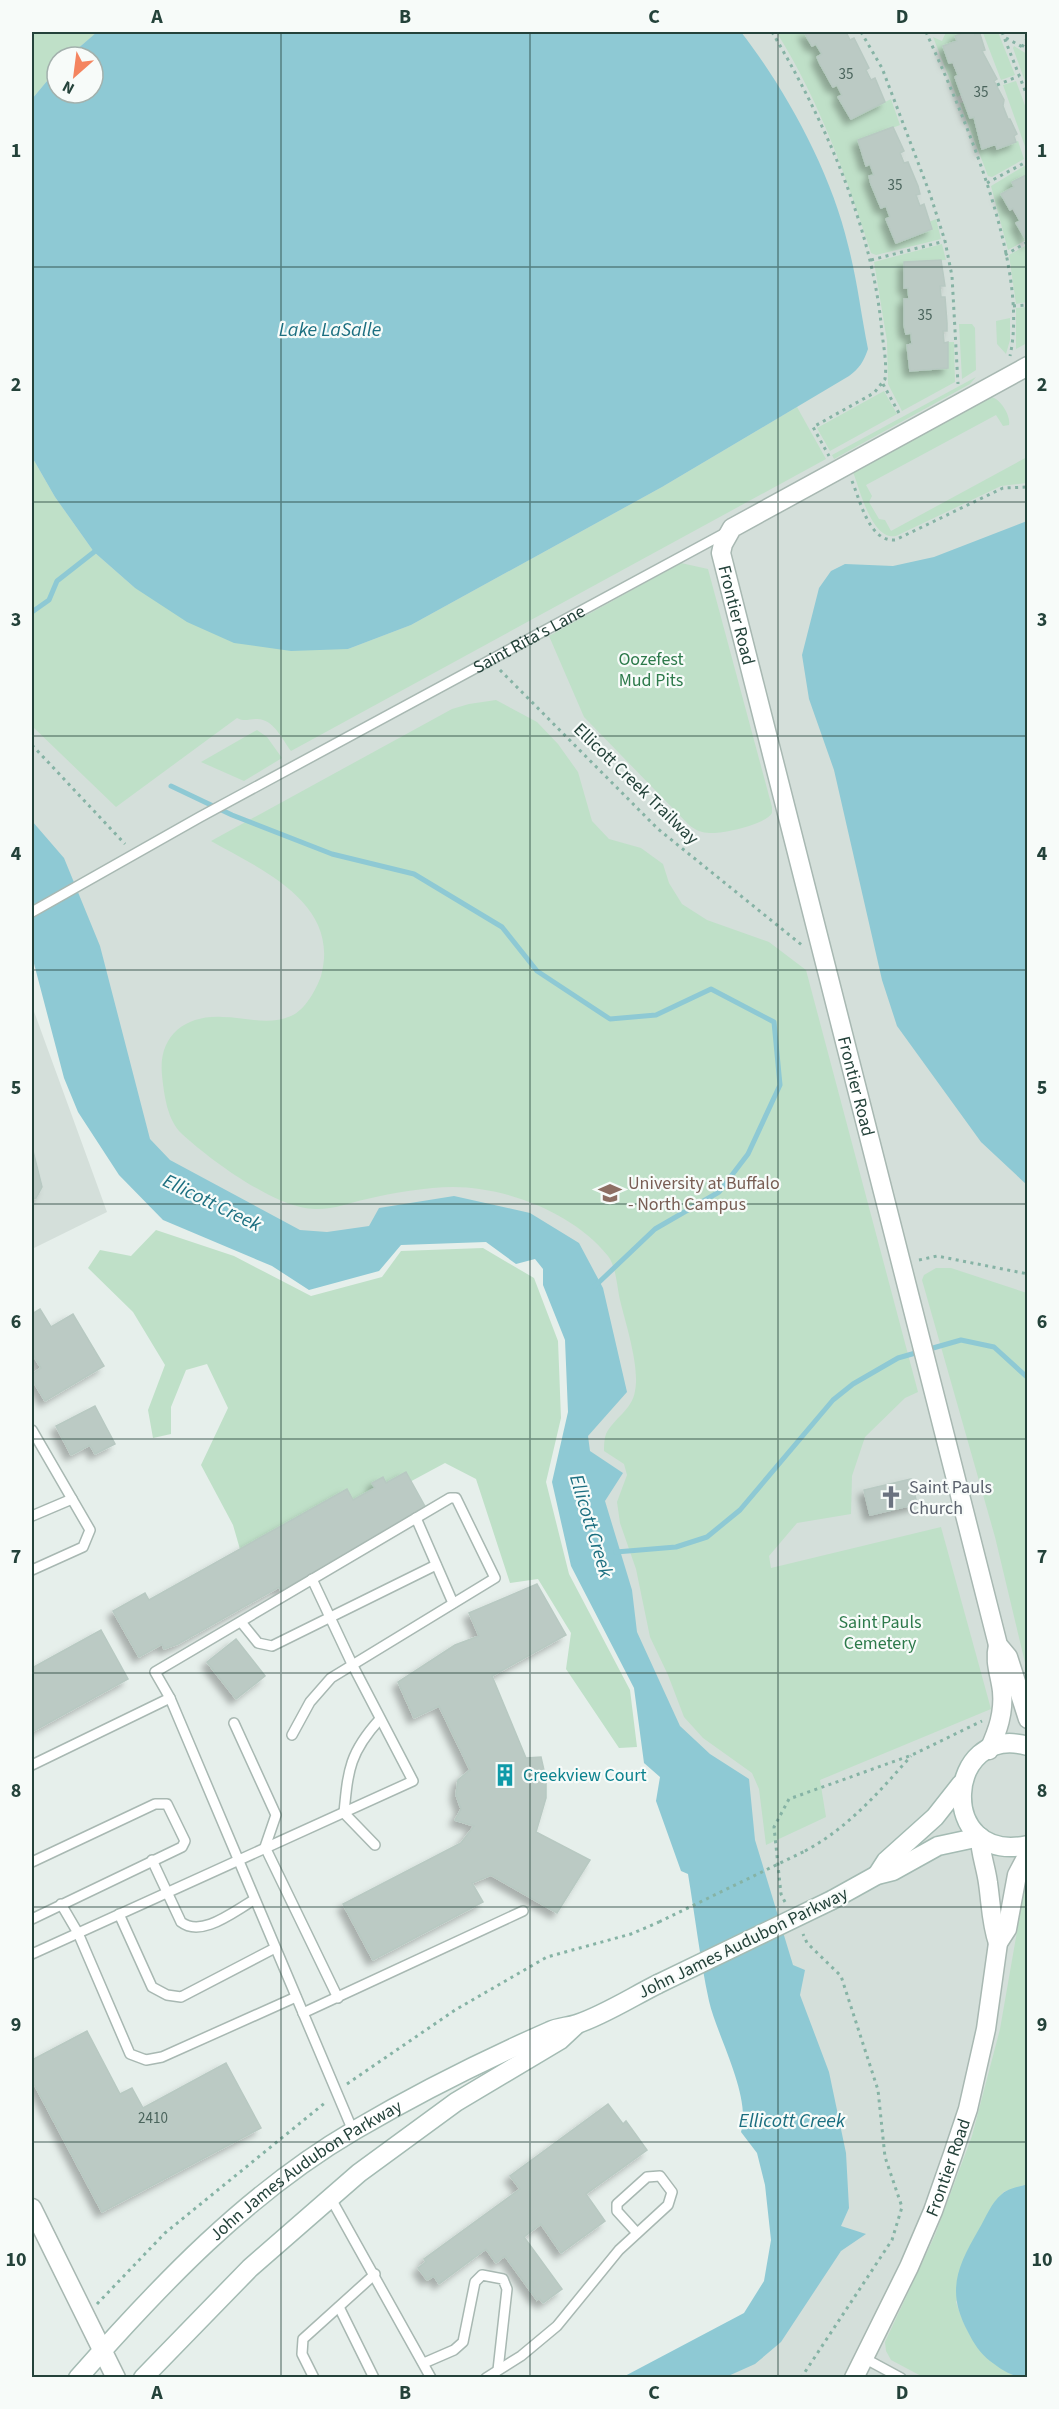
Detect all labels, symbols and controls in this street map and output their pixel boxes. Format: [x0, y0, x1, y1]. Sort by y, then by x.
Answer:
text: A [150, 3, 163, 31]
text: B [399, 3, 411, 31]
text: C [648, 3, 660, 31]
text: D [896, 3, 908, 31]
north arrow [45, 45, 105, 105]
house number: 35 [839, 64, 853, 85]
text: N [59, 75, 78, 100]
house number: 35 [974, 82, 988, 103]
text: 1 [11, 137, 21, 165]
text: 1 [1037, 137, 1047, 165]
house number: 35 [888, 175, 902, 196]
house number: 35 [918, 305, 932, 326]
water label: Lake LaSalle [279, 316, 381, 344]
text: 2 [11, 371, 21, 399]
text: 2 [1037, 371, 1047, 399]
street label: Frontier Road [712, 562, 761, 668]
street label: Saint Rita's Lane [468, 599, 590, 680]
text: 3 [11, 606, 21, 634]
text: 3 [1037, 606, 1047, 634]
park label: Oozefest Mud Pits [618, 647, 684, 693]
street label: Ellicott Creek Trailway [568, 718, 705, 851]
text: 4 [11, 840, 22, 868]
text: 4 [1037, 840, 1048, 868]
street label: Frontier Road [832, 1033, 881, 1139]
text: 5 [11, 1074, 21, 1102]
text: 5 [1037, 1074, 1047, 1102]
water label: Ellicott Creek [158, 1167, 267, 1239]
place label: University at Buffalo - North Campus [628, 1171, 780, 1217]
school or university icon: University at Buffalo - North Campus [597, 1180, 623, 1206]
text: 6 [11, 1308, 21, 1336]
text: 6 [1037, 1308, 1047, 1336]
water label: Ellicott Creek [562, 1471, 620, 1582]
place label: Saint Pauls Church [909, 1475, 992, 1521]
church icon: Saint Pauls Church [878, 1484, 904, 1510]
text: 7 [11, 1543, 21, 1571]
text: 7 [1037, 1543, 1047, 1571]
park label: Saint Pauls Cemetery [838, 1610, 922, 1656]
building icon: Creekview Court [492, 1762, 518, 1788]
place label: Creekview Court [523, 1763, 647, 1788]
text: 8 [11, 1777, 21, 1805]
text: 8 [1037, 1777, 1047, 1805]
street label: John James Audubon Parkway [634, 1881, 853, 2005]
text: 9 [11, 2011, 21, 2039]
text: 9 [1037, 2011, 1047, 2039]
street label: John James Audubon Parkway [204, 2093, 407, 2247]
water label: Ellicott Creek [739, 2107, 846, 2135]
house number: 2410 [138, 2108, 168, 2129]
street label: Frontier Road [920, 2115, 977, 2220]
text: 10 [5, 2246, 27, 2274]
text: 10 [1031, 2246, 1053, 2274]
text: A [150, 2379, 163, 2407]
text: B [399, 2379, 411, 2407]
text: C [648, 2379, 660, 2407]
text: D [896, 2379, 908, 2407]

